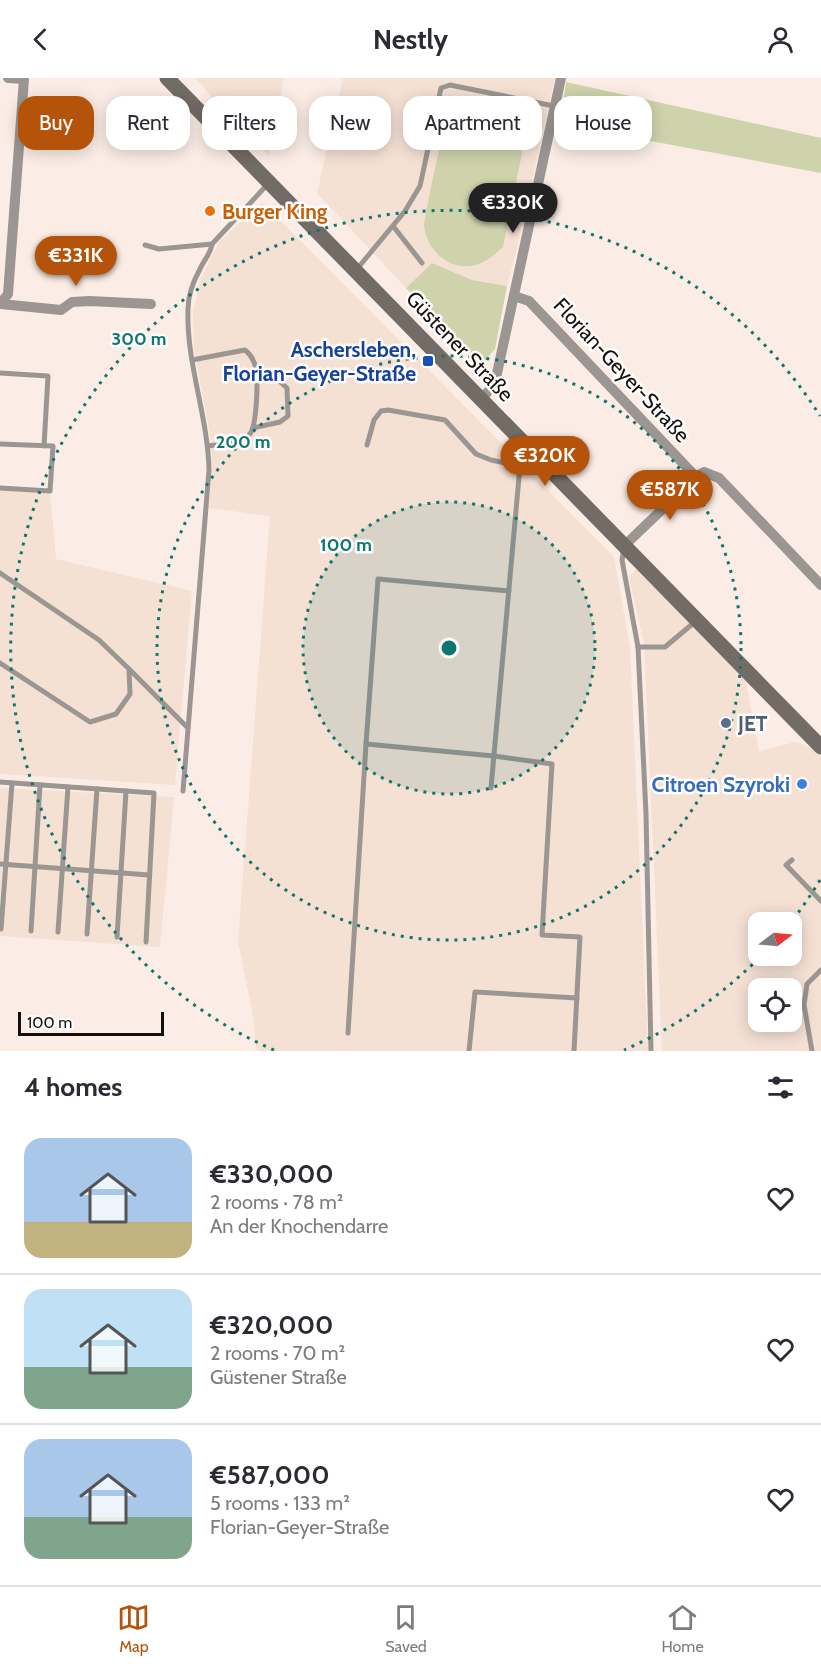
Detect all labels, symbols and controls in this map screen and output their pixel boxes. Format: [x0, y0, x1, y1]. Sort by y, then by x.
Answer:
icon: back [24, 23, 57, 56]
text: Nestly [373, 23, 448, 56]
icon: person [764, 23, 797, 56]
chip: Buy [18, 96, 94, 150]
chip: Rent [106, 96, 190, 150]
chip: Filters [202, 96, 297, 150]
chip: New [309, 96, 391, 150]
chip: Apartment [403, 96, 542, 150]
chip: House [554, 96, 652, 150]
pin: €330K [471, 183, 555, 234]
text: €330K [482, 190, 544, 214]
place label: Burger King [222, 199, 328, 224]
marker: Burger King [203, 204, 217, 218]
pin: €331K [34, 236, 118, 287]
text: €331K [49, 243, 103, 267]
street label: Güstener Straße [401, 286, 519, 407]
street label: Florian-Geyer-Straße [549, 293, 695, 448]
text: 300 m [112, 328, 166, 350]
place label: Aschersleben, Florian-Geyer-Straße [222, 337, 416, 386]
marker: Aschersleben, Florian-Geyer-Straße [421, 354, 435, 368]
text: 200 m [216, 431, 270, 453]
pin: €320K [503, 436, 587, 487]
text: €320K [515, 443, 575, 467]
pin: €587K [628, 470, 712, 521]
text: €587K [641, 477, 699, 501]
text: 100 m [320, 534, 372, 556]
centre of rings [439, 638, 459, 658]
place label: JET [737, 711, 768, 736]
marker: JET [719, 716, 733, 730]
place label: Citroen Szyroki [652, 772, 790, 797]
marker: Citroen Szyroki [795, 777, 809, 791]
north arrow [748, 912, 802, 966]
map controls [748, 912, 802, 1032]
button: locate [748, 978, 802, 1032]
scale bar [18, 1009, 164, 1037]
text: 100 m [27, 1013, 72, 1032]
text: 4 homes [24, 1071, 122, 1103]
icon: filters [764, 1071, 797, 1104]
text: €330,000 [210, 1158, 334, 1190]
icon: home [72, 1162, 144, 1234]
icon: heart [764, 1182, 797, 1215]
text: 2 rooms · 78 m² [210, 1190, 343, 1214]
text: An der Knochendarre [210, 1214, 388, 1238]
text: €320,000 [210, 1309, 333, 1341]
icon: home [72, 1313, 144, 1385]
icon: heart [764, 1333, 797, 1366]
text: 2 rooms · 70 m² [210, 1341, 345, 1365]
text: Güstener Straße [210, 1365, 347, 1389]
text: €587,000 [210, 1459, 330, 1491]
icon: home [72, 1463, 144, 1535]
icon: heart [764, 1483, 797, 1516]
text: 5 rooms · 133 m² [210, 1491, 350, 1515]
text: Florian-Geyer-Straße [210, 1515, 389, 1539]
tab: Map [117, 1601, 150, 1656]
tab: Saved [385, 1601, 427, 1656]
tab: Home [662, 1601, 704, 1656]

